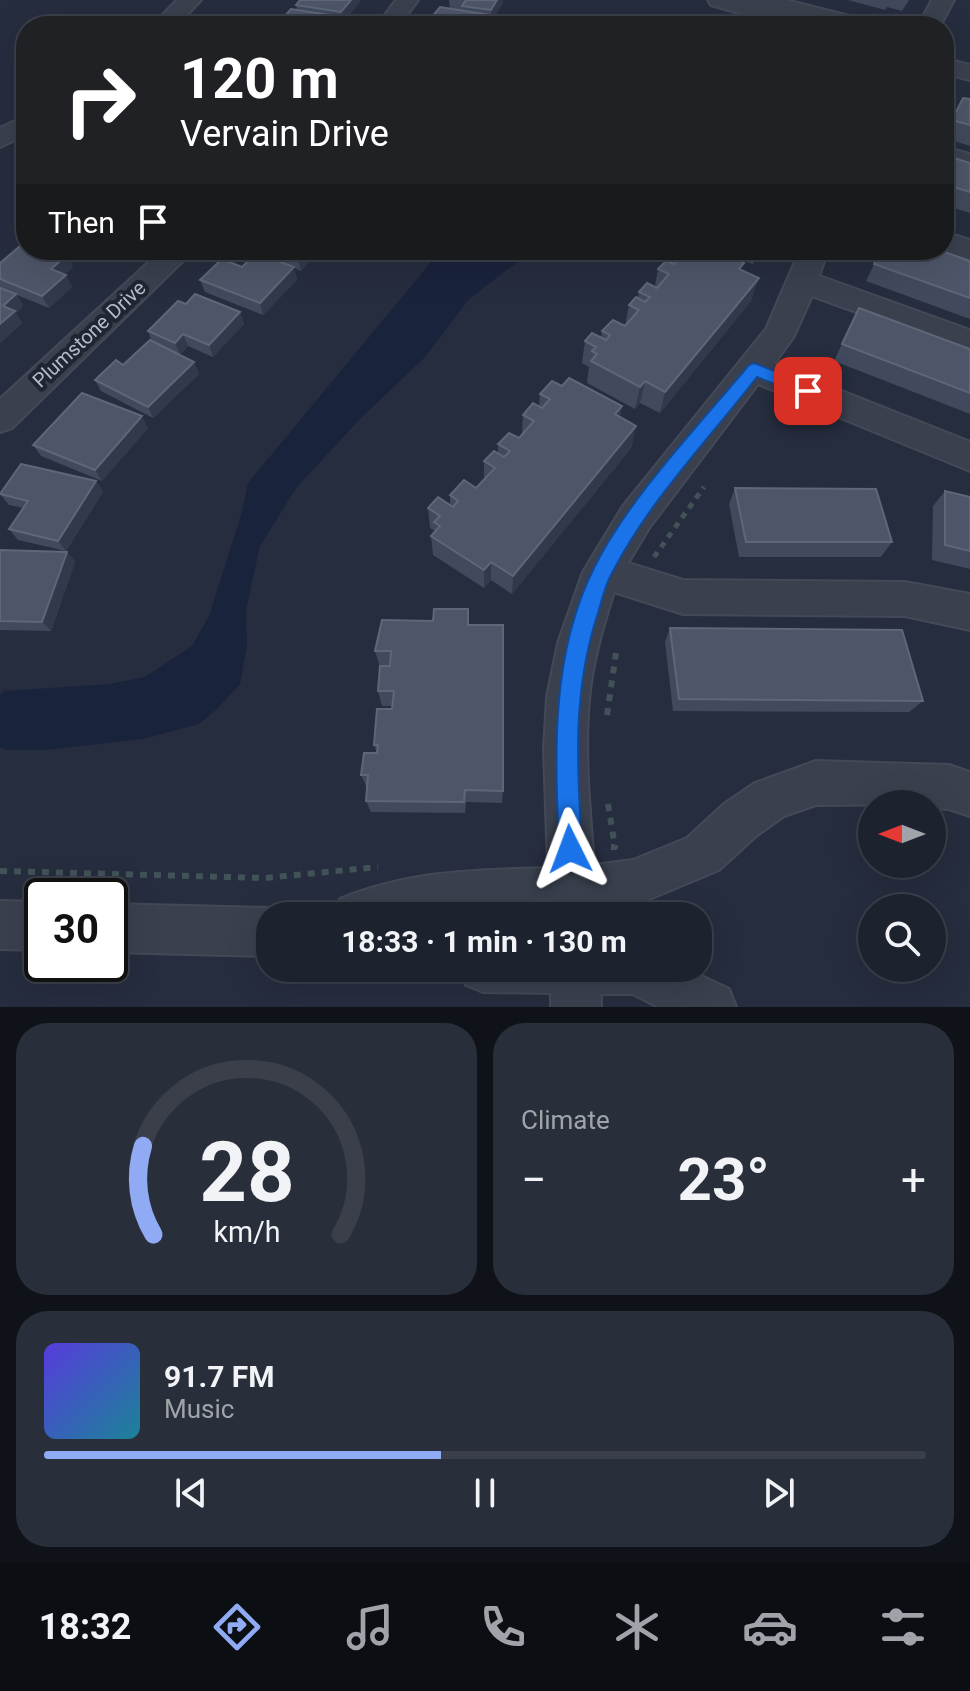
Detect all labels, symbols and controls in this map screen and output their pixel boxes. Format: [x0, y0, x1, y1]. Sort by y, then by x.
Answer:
text: 120 m [180, 46, 339, 112]
icon: right [48, 48, 152, 152]
text: Vervain Drive [180, 113, 389, 155]
icon: arrive [131, 200, 175, 244]
text: Then [48, 205, 115, 240]
street label: Plumstone Drive [28, 276, 150, 392]
pin [774, 357, 842, 425]
icon: arrive [786, 369, 830, 413]
north arrow [858, 790, 946, 878]
map controls [858, 790, 946, 982]
position arrow [528, 807, 612, 891]
speed limit sign: 30 [24, 878, 128, 982]
button: search [858, 894, 946, 982]
text: 18:33 · 1 min · 130 m [341, 924, 627, 959]
text: Climate [521, 1105, 610, 1135]
text: 28 [199, 1124, 294, 1221]
text: 23° [677, 1144, 770, 1215]
text: − [521, 1154, 546, 1206]
text: + [901, 1154, 926, 1206]
text: km/h [213, 1215, 280, 1249]
text: 91.7 FM [164, 1359, 275, 1394]
text: Music [164, 1394, 234, 1424]
icon: previous [169, 1471, 213, 1515]
icon: pause [463, 1471, 507, 1515]
icon: next [757, 1471, 801, 1515]
icon: directions [209, 1599, 265, 1655]
icon: music [342, 1599, 398, 1655]
icon: phone [475, 1599, 531, 1655]
icon: climate [609, 1599, 665, 1655]
icon: car [742, 1599, 798, 1655]
icon: filters [875, 1599, 931, 1655]
text: 18:32 [39, 1606, 131, 1648]

